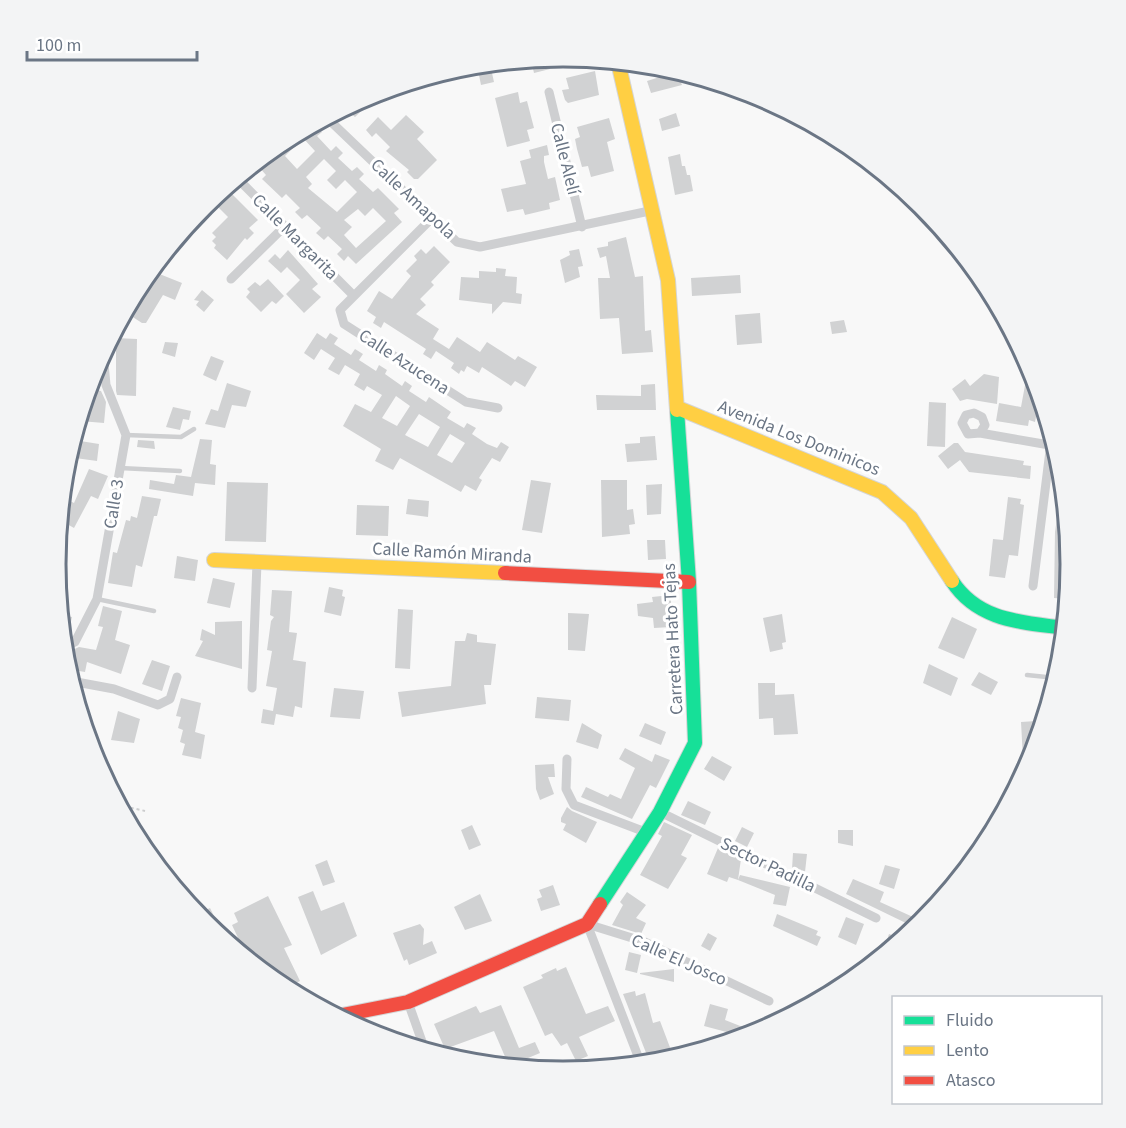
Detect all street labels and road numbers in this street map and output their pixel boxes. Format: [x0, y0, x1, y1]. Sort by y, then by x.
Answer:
street label: Calle Alelí [544, 120, 586, 198]
street label: Calle Amapola [365, 153, 461, 245]
street label: Calle Margarita [246, 188, 344, 286]
street label: Calle Azucena [354, 323, 454, 401]
street label: Avenida Los Dominicos [714, 394, 884, 482]
street label: Calle 3 [98, 477, 130, 531]
street label: Calle Ramón Miranda [372, 536, 532, 570]
street label: Carretera Hato Tejas [657, 563, 689, 715]
street label: Sector Padilla [716, 831, 820, 899]
street label: Calle El Josco [627, 928, 731, 992]

